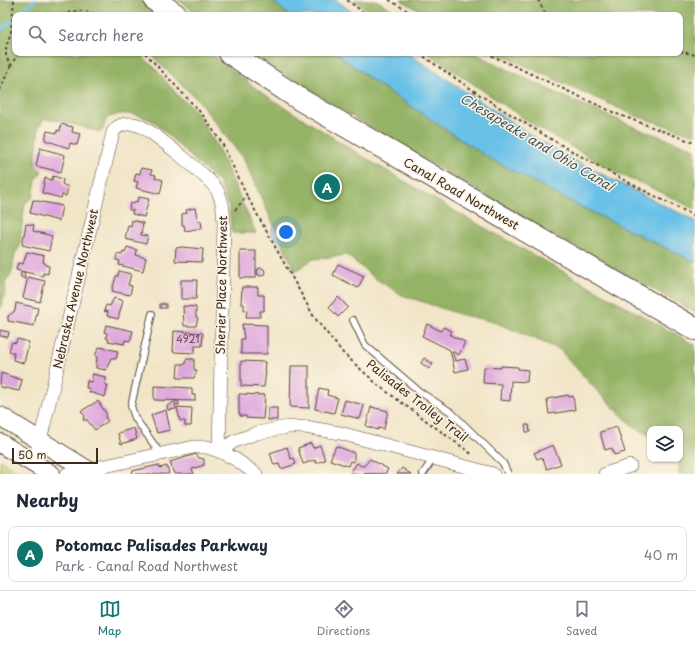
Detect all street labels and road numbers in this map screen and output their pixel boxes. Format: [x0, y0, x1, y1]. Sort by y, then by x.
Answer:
street label: Canal Road Northwest [400, 153, 523, 234]
street label: Nebraska Avenue Northwest [48, 207, 102, 371]
street label: Sherier Place Northwest [211, 215, 231, 354]
street label: Palisades Trolley Trail [363, 355, 472, 446]

